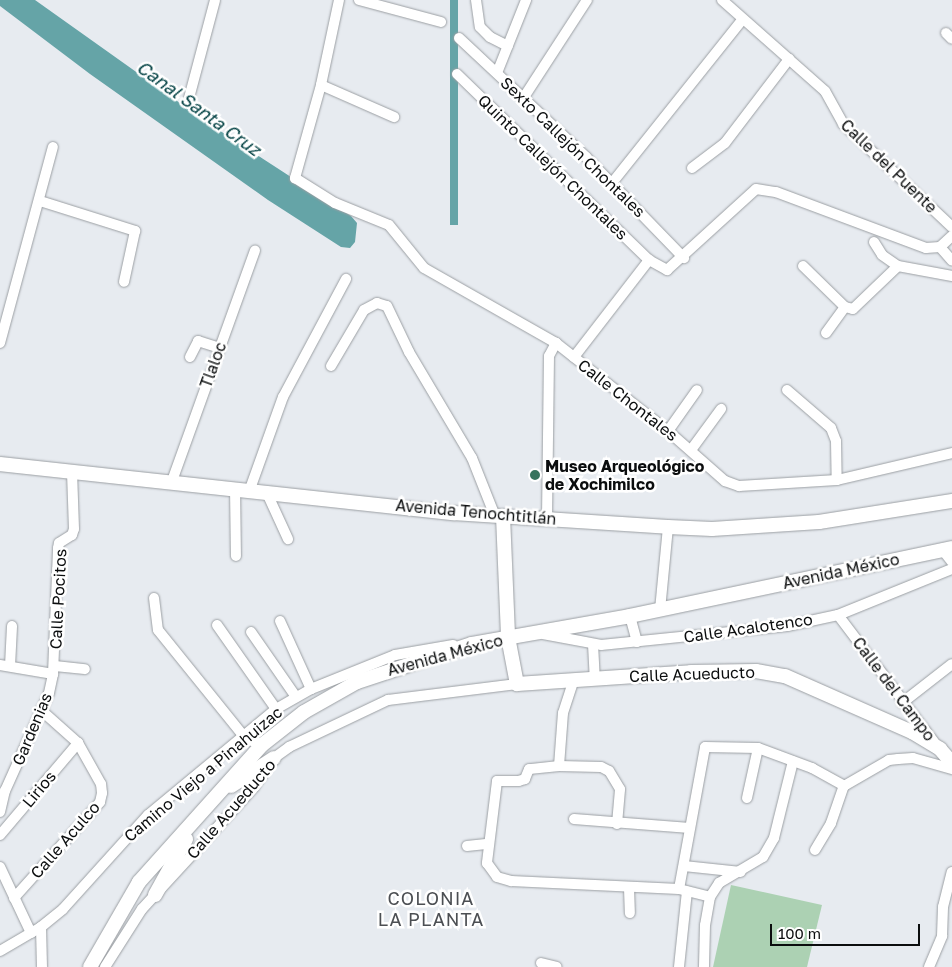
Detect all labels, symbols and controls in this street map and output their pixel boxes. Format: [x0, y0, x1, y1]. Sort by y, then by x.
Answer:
water label: Canal Santa Cruz [133, 56, 265, 160]
street label: Sexto Callejón Chontales [497, 73, 649, 221]
street label: Quinto Callejón Chontales [474, 90, 632, 244]
street label: Calle del Puente [837, 115, 941, 217]
street label: Tlaloc [196, 339, 230, 391]
street label: Calle Chontales [574, 355, 682, 445]
place label: Museo Arqueológico de Xochimilco [545, 456, 704, 494]
marker: Museo Arqueológico de Xochimilco [529, 469, 541, 481]
street label: Avenida Tenochtitlán [395, 495, 557, 529]
street label: Calle Pocitos [46, 548, 70, 650]
street label: Avenida México [781, 549, 901, 593]
street label: Calle Acalotenco [682, 609, 814, 647]
street label: Avenida México [385, 630, 505, 680]
street label: Calle del Campo [849, 633, 939, 745]
street label: Calle Acueducto [629, 662, 755, 686]
street label: Gardenias [8, 690, 56, 768]
street label: Camino Viejo a Pinahuizac [120, 702, 286, 846]
street label: Calle Acueducto [183, 755, 279, 863]
street label: Lirios [18, 767, 60, 811]
street label: Calle Aculco [26, 798, 104, 882]
district label: COLONIA LA PLANTA [377, 888, 485, 931]
scale bar [772, 914, 922, 946]
text: 100 m [778, 924, 821, 942]

